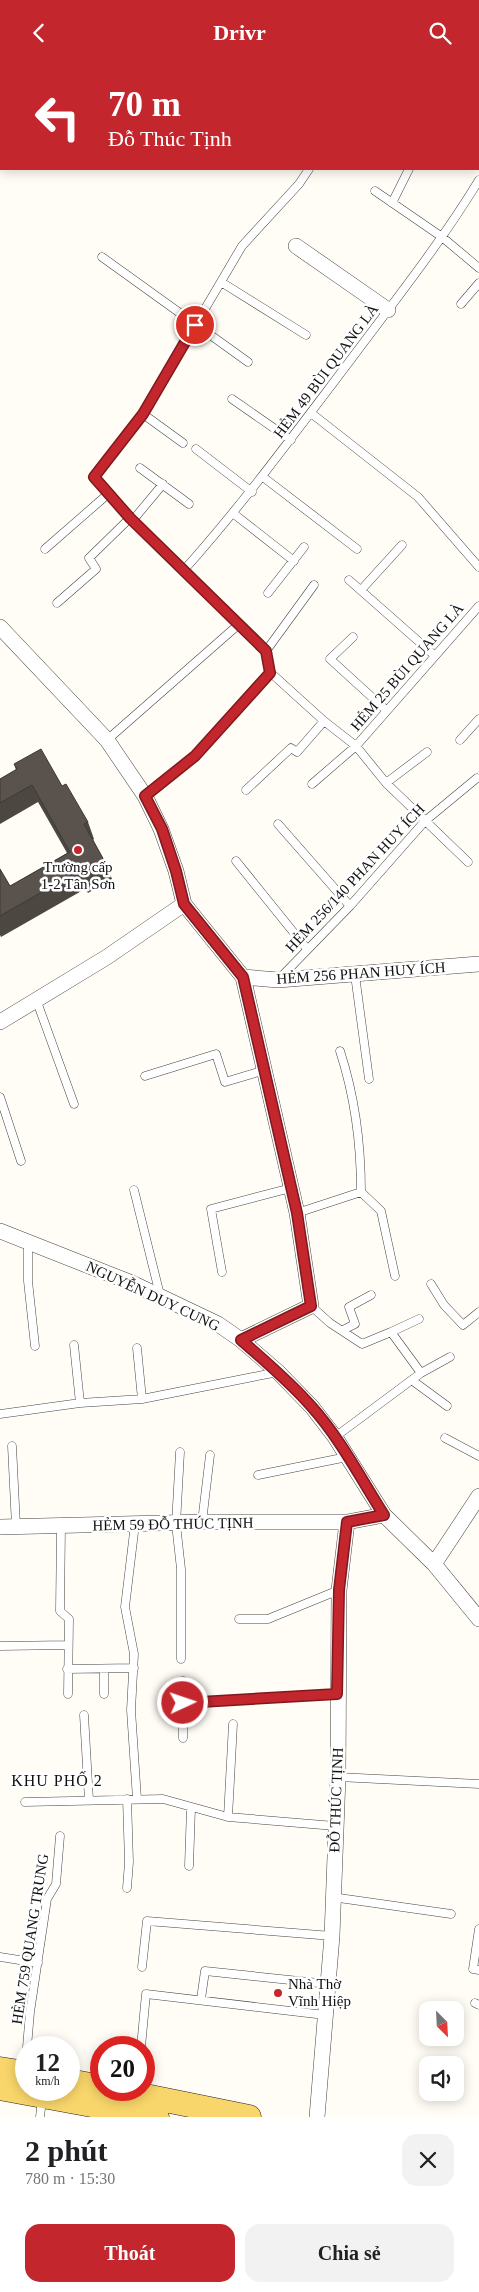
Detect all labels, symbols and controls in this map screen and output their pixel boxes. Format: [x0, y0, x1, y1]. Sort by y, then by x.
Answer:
icon: back [25, 19, 53, 47]
icon: search [426, 19, 454, 47]
text: Drivr [213, 20, 266, 45]
icon: left [25, 85, 90, 150]
text: 70 m [108, 85, 181, 124]
text: Đỗ Thúc Tịnh [108, 126, 232, 151]
street label: HẺM 49 BÙI QUANG LÀ [270, 301, 382, 441]
pin [174, 304, 216, 346]
icon: arrive [181, 311, 209, 339]
street label: HẺM 25 BÙI QUANG LÀ [347, 600, 467, 734]
street label: HẺM 256/140 PHAN HUY ÍCH [282, 801, 428, 955]
marker: Trường cấp 1-2 Tân Sơn [72, 844, 84, 856]
place label: Trường cấp 1-2 Tân Sơn [41, 859, 116, 892]
street label: HẺM 256 PHAN HUY ÍCH [276, 959, 446, 987]
street label: NGUYỄN DUY CUNG [84, 1257, 223, 1334]
street label: HẺM 59 ĐỖ THÚC TỊNH [92, 1514, 254, 1533]
position arrow [156, 1676, 208, 1728]
street label: ĐỖ THÚC TỊNH [325, 1747, 346, 1853]
district label: KHU PHỐ 2 [11, 1771, 103, 1789]
street label: HẺM 759 QUANG TRUNG [9, 1852, 51, 2026]
place label: Nhà Thờ Vĩnh Hiệp [288, 1976, 351, 2009]
marker: Nhà Thờ Vĩnh Hiệp [272, 1987, 284, 1999]
north arrow [419, 2001, 464, 2046]
map controls [419, 2001, 464, 2101]
speed limit sign: 20 [90, 2036, 155, 2101]
text: 12 [35, 2049, 60, 2076]
button: sound [419, 2056, 464, 2101]
text: km/h [35, 2074, 60, 2088]
text: 2 phút [25, 2134, 108, 2167]
button: close [402, 2134, 454, 2186]
text: 780 m · 15:30 [25, 2170, 115, 2187]
button: Thoát [25, 2224, 235, 2282]
button: Chia sẻ [245, 2224, 454, 2282]

